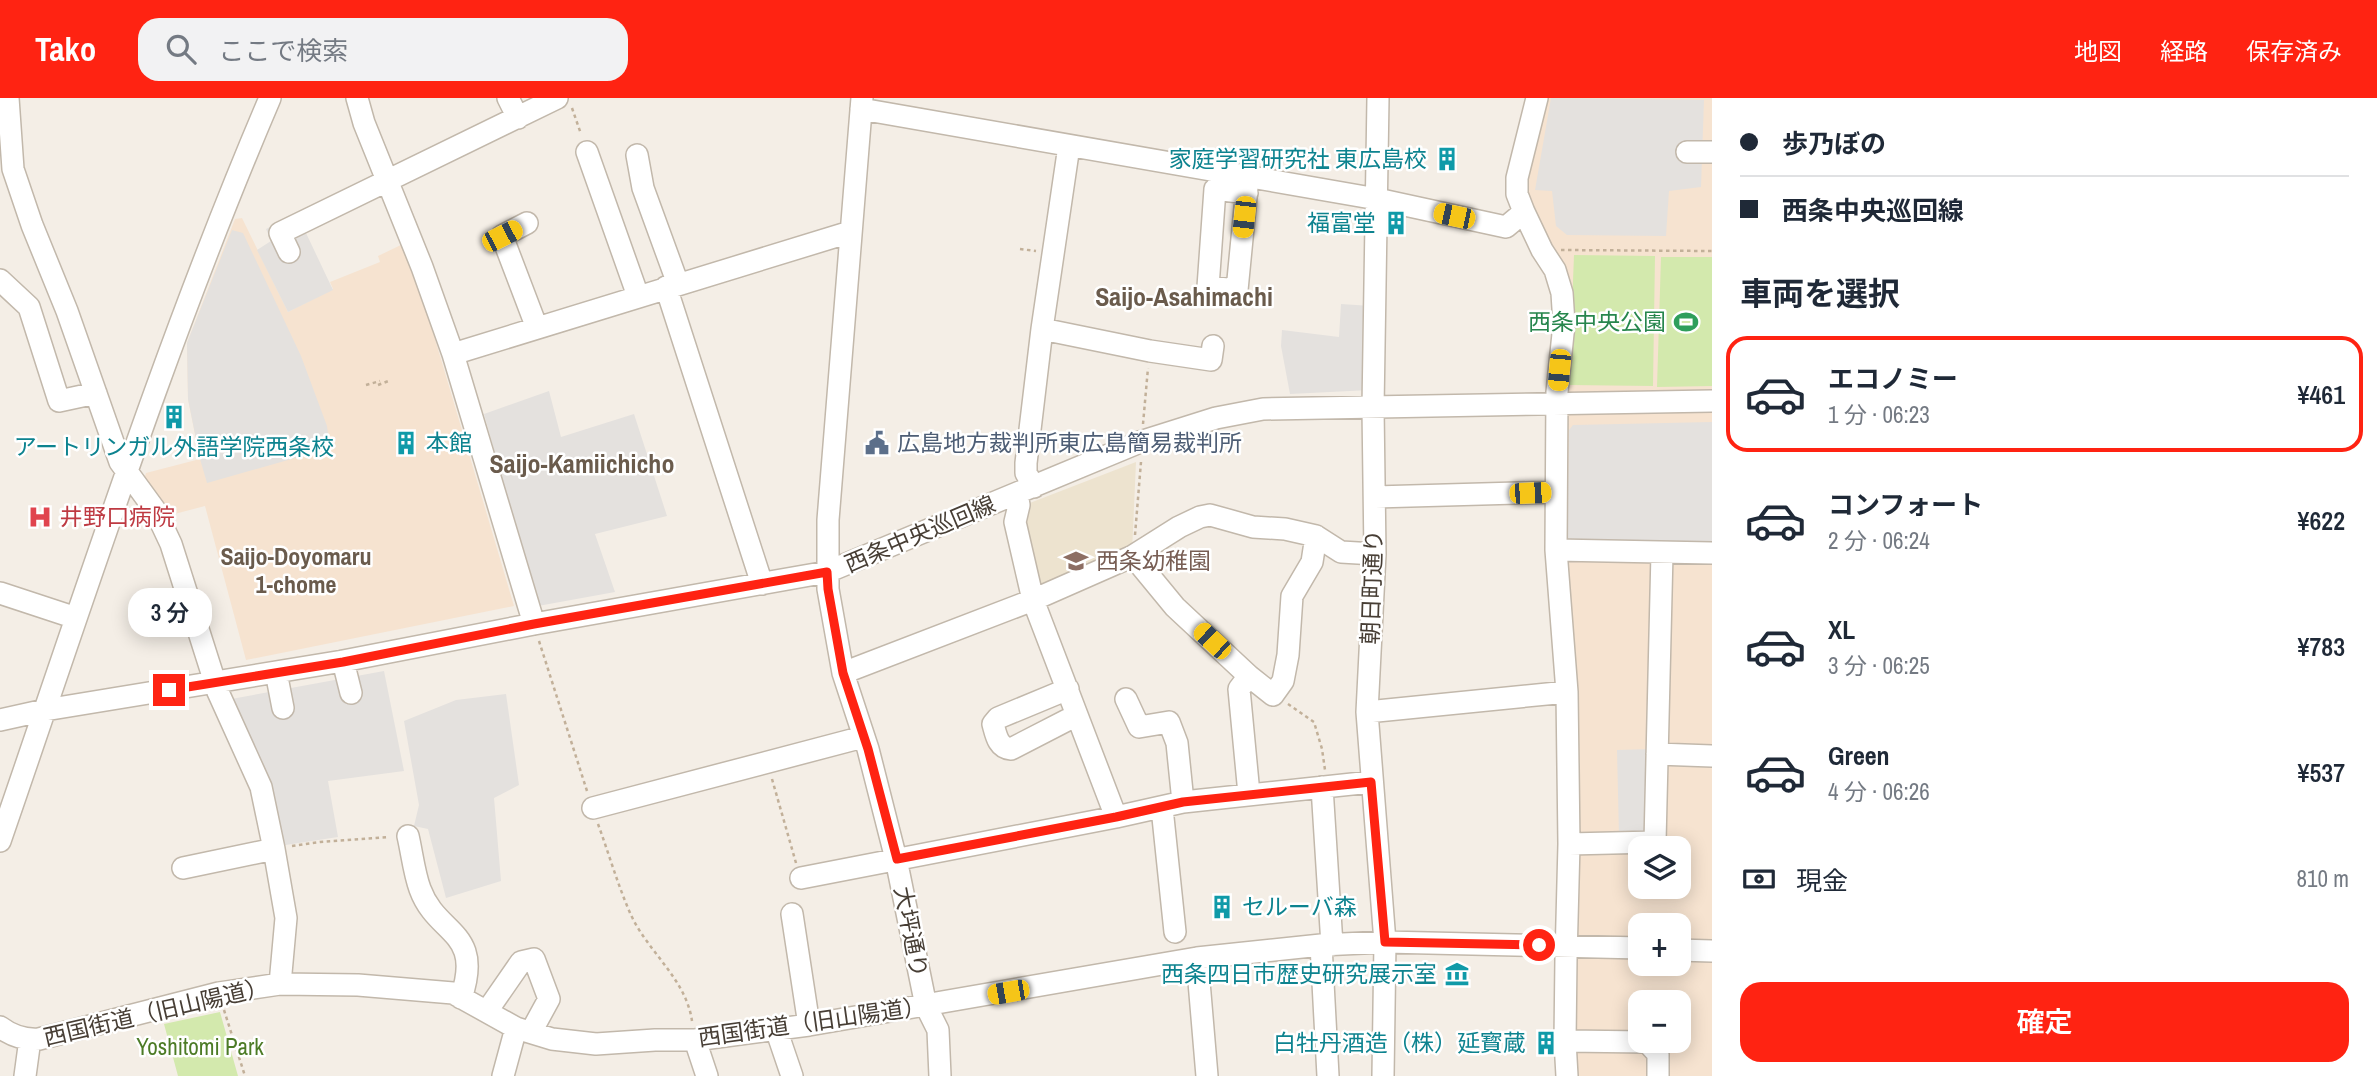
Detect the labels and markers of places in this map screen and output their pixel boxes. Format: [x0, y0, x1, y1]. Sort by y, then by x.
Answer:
place label: 家庭学習研究社 東広島校 [1169, 143, 1427, 174]
building icon: 家庭学習研究社 東広島校 [1433, 145, 1461, 173]
place label: 福富堂 [1307, 207, 1376, 238]
building icon: 福富堂 [1382, 209, 1410, 237]
place label: 西条中央公園 [1528, 306, 1666, 337]
sports icon: 西条中央公園 [1672, 308, 1700, 336]
building icon: アートリンガル外語学院西条校 [160, 403, 188, 431]
place label: 本館 [426, 427, 472, 458]
place label: 広島地方裁判所東広島簡易裁判所 [897, 427, 1242, 458]
building icon: 本館 [392, 429, 420, 457]
public building icon: 広島地方裁判所東広島簡易裁判所 [863, 429, 891, 457]
place label: アートリンガル外語学院西条校 [14, 431, 334, 462]
place label: 井野口病院 [60, 501, 175, 532]
hospital icon: 井野口病院 [26, 503, 54, 531]
place label: 西条幼稚園 [1096, 545, 1211, 576]
school or university icon: 西条幼稚園 [1062, 547, 1090, 575]
place label: セルーバ森 [1242, 891, 1357, 922]
building icon: セルーバ森 [1208, 893, 1236, 921]
place label: 西条四日市歴史研究展示室 [1161, 958, 1437, 989]
museum icon: 西条四日市歴史研究展示室 [1443, 960, 1471, 988]
place label: 白牡丹酒造（株）延寳蔵 [1273, 1027, 1526, 1058]
building icon: 白牡丹酒造（株）延寳蔵 [1532, 1029, 1560, 1057]

